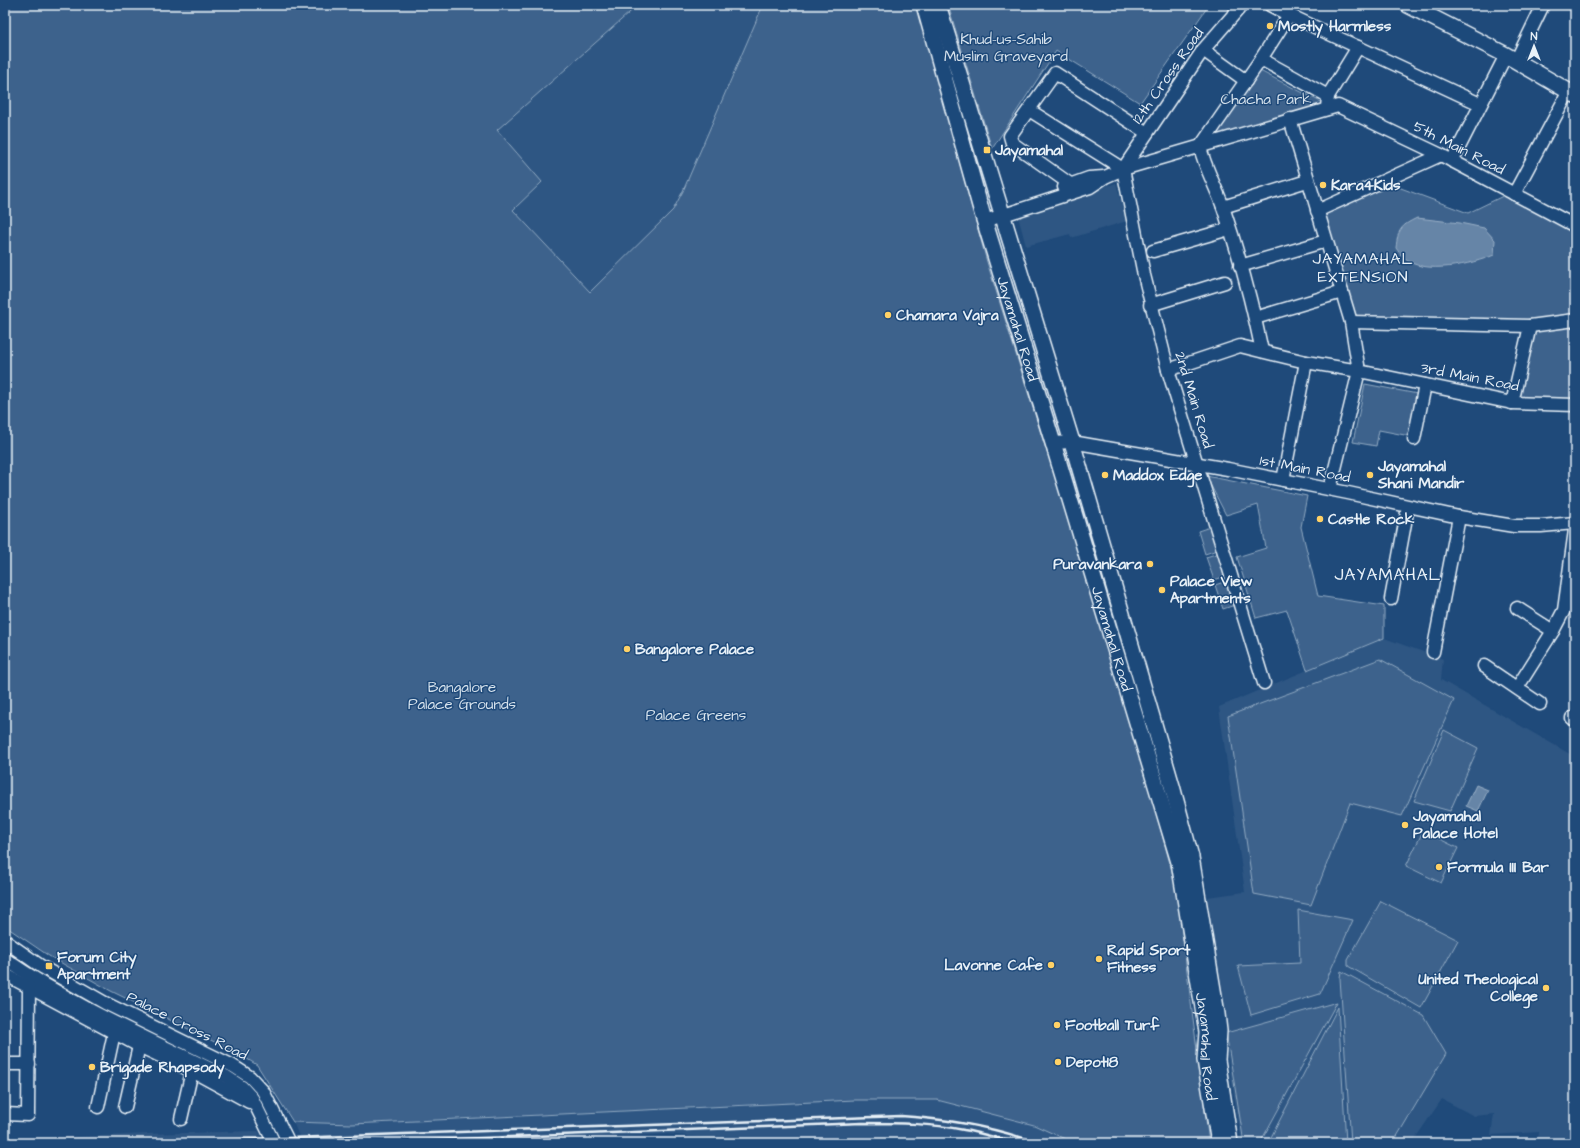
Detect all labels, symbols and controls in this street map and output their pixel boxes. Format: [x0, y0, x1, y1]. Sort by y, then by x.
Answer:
place label: Mostly Harmless [1278, 16, 1392, 38]
marker: Mostly Harmless [1265, 21, 1275, 31]
street label: 12th Cross Road [1127, 24, 1209, 128]
north arrow [1514, 26, 1554, 66]
park label: Khud-us-Sahib Muslim Graveyard [944, 29, 1068, 68]
text: N [1531, 29, 1538, 44]
park label: Chacha Park [1221, 89, 1311, 110]
street label: 5th Main Road [1410, 116, 1509, 180]
place label: Jayamahal [994, 140, 1064, 162]
marker: Jayamahal [982, 145, 992, 155]
place label: Kara4Kids [1331, 175, 1401, 196]
marker: Kara4Kids [1318, 180, 1328, 190]
district label: JAYAMAHAL EXTENSION [1312, 248, 1414, 288]
street label: Jayamahal Road [992, 274, 1044, 384]
place label: Chamara Vajra [896, 305, 999, 326]
marker: Chamara Vajra [883, 310, 893, 320]
street label: 2nd Main Road [1169, 349, 1219, 451]
street label: 3rd Main Road [1419, 357, 1521, 397]
street label: 1st Main Road [1258, 450, 1352, 488]
place label: Jayamahal Shani Mandir [1377, 456, 1465, 494]
place label: Maddox Edge [1113, 465, 1202, 488]
marker: Maddox Edge [1100, 470, 1110, 480]
marker: Jayamahal Shani Mandir [1365, 470, 1375, 480]
place label: Castle Rock [1328, 509, 1415, 530]
marker: Castle Rock [1315, 514, 1325, 524]
place label: Puravankara [1053, 554, 1142, 575]
marker: Puravankara [1145, 559, 1155, 569]
district label: JAYAMAHAL [1335, 563, 1441, 587]
place label: Palace View Apartments [1170, 571, 1253, 609]
street label: Jayamahal Road [1086, 584, 1138, 694]
marker: Palace View Apartments [1157, 585, 1167, 595]
place label: Bangalore Palace [635, 639, 754, 662]
marker: Bangalore Palace [622, 644, 632, 654]
park label: Bangalore Palace Grounds [408, 677, 517, 715]
park label: Palace Greens [646, 705, 747, 726]
place label: Jayamahal Palace Hotel [1412, 806, 1499, 844]
marker: Jayamahal Palace Hotel [1400, 820, 1410, 830]
place label: Formula III Bar [1447, 857, 1550, 878]
marker: Formula III Bar [1434, 862, 1444, 872]
place label: Rapid Sport Fitness [1107, 940, 1191, 978]
place label: Forum City Apartment [57, 947, 137, 985]
marker: Rapid Sport Fitness [1094, 954, 1104, 964]
place label: Lavonne Cafe [944, 955, 1043, 976]
marker: Lavonne Cafe [1046, 960, 1056, 970]
marker: Forum City Apartment [44, 961, 54, 971]
place label: United Theological College [1418, 969, 1539, 1009]
marker: United Theological College [1541, 983, 1551, 993]
street label: Palace Cross Road [123, 986, 252, 1066]
street label: Jayamahal Road [1190, 991, 1222, 1102]
place label: Football Turf [1065, 1015, 1160, 1036]
marker: Football Turf [1052, 1020, 1062, 1030]
place label: Depot18 [1066, 1052, 1119, 1073]
place label: Brigade Rhapsody [100, 1057, 225, 1080]
marker: Depot18 [1053, 1057, 1063, 1067]
marker: Brigade Rhapsody [87, 1062, 97, 1072]

